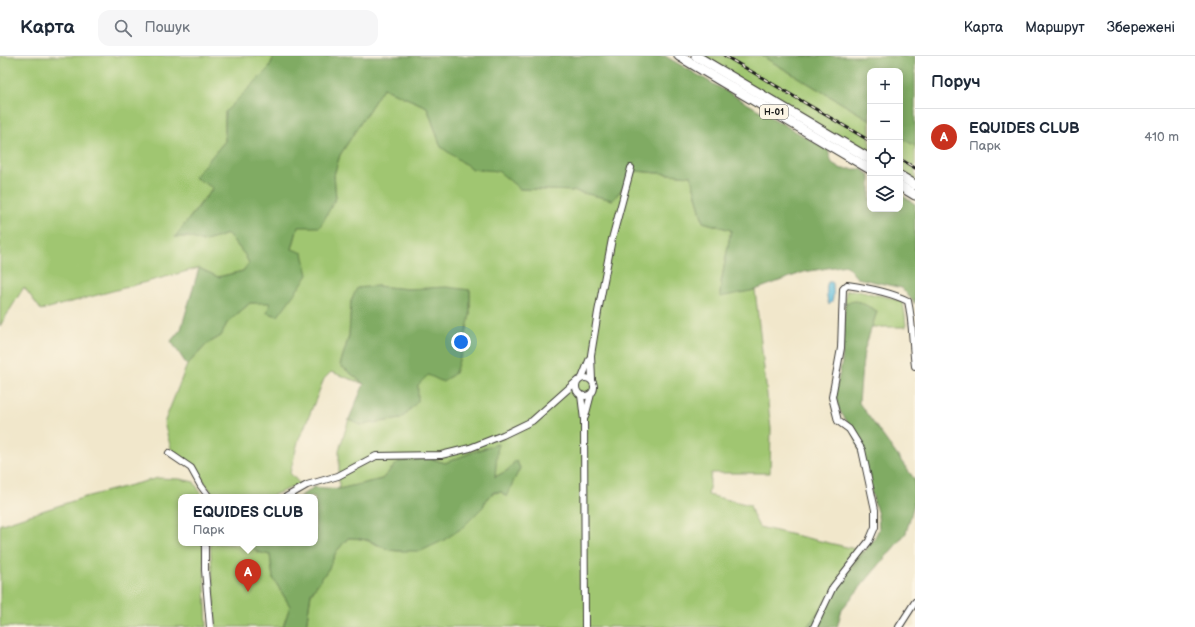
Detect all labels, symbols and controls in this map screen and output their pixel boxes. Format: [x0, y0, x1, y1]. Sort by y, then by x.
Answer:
search box [98, 10, 378, 46]
text: Карта [20, 16, 74, 39]
icon: search [112, 17, 134, 39]
text: Пошук [144, 18, 190, 37]
text: Карта [964, 19, 1003, 36]
text: Маршрут [1025, 19, 1085, 36]
text: Збережені [1107, 19, 1175, 36]
map controls [867, 68, 903, 212]
button: + [867, 68, 903, 104]
text: Поруч [931, 72, 981, 92]
button: − [867, 104, 903, 140]
road number: Н-01 [760, 105, 788, 119]
text: EQUIDES CLUB [969, 119, 1080, 138]
text: A [940, 129, 948, 145]
text: 410 m [1144, 129, 1179, 145]
text: Парк [969, 138, 1001, 154]
button: locate [867, 140, 903, 176]
button: layers [867, 176, 903, 212]
your location [451, 332, 471, 352]
popup [178, 494, 318, 546]
text: EQUIDES CLUB [193, 503, 303, 522]
text: Парк [193, 522, 224, 538]
pin: A [235, 559, 261, 592]

